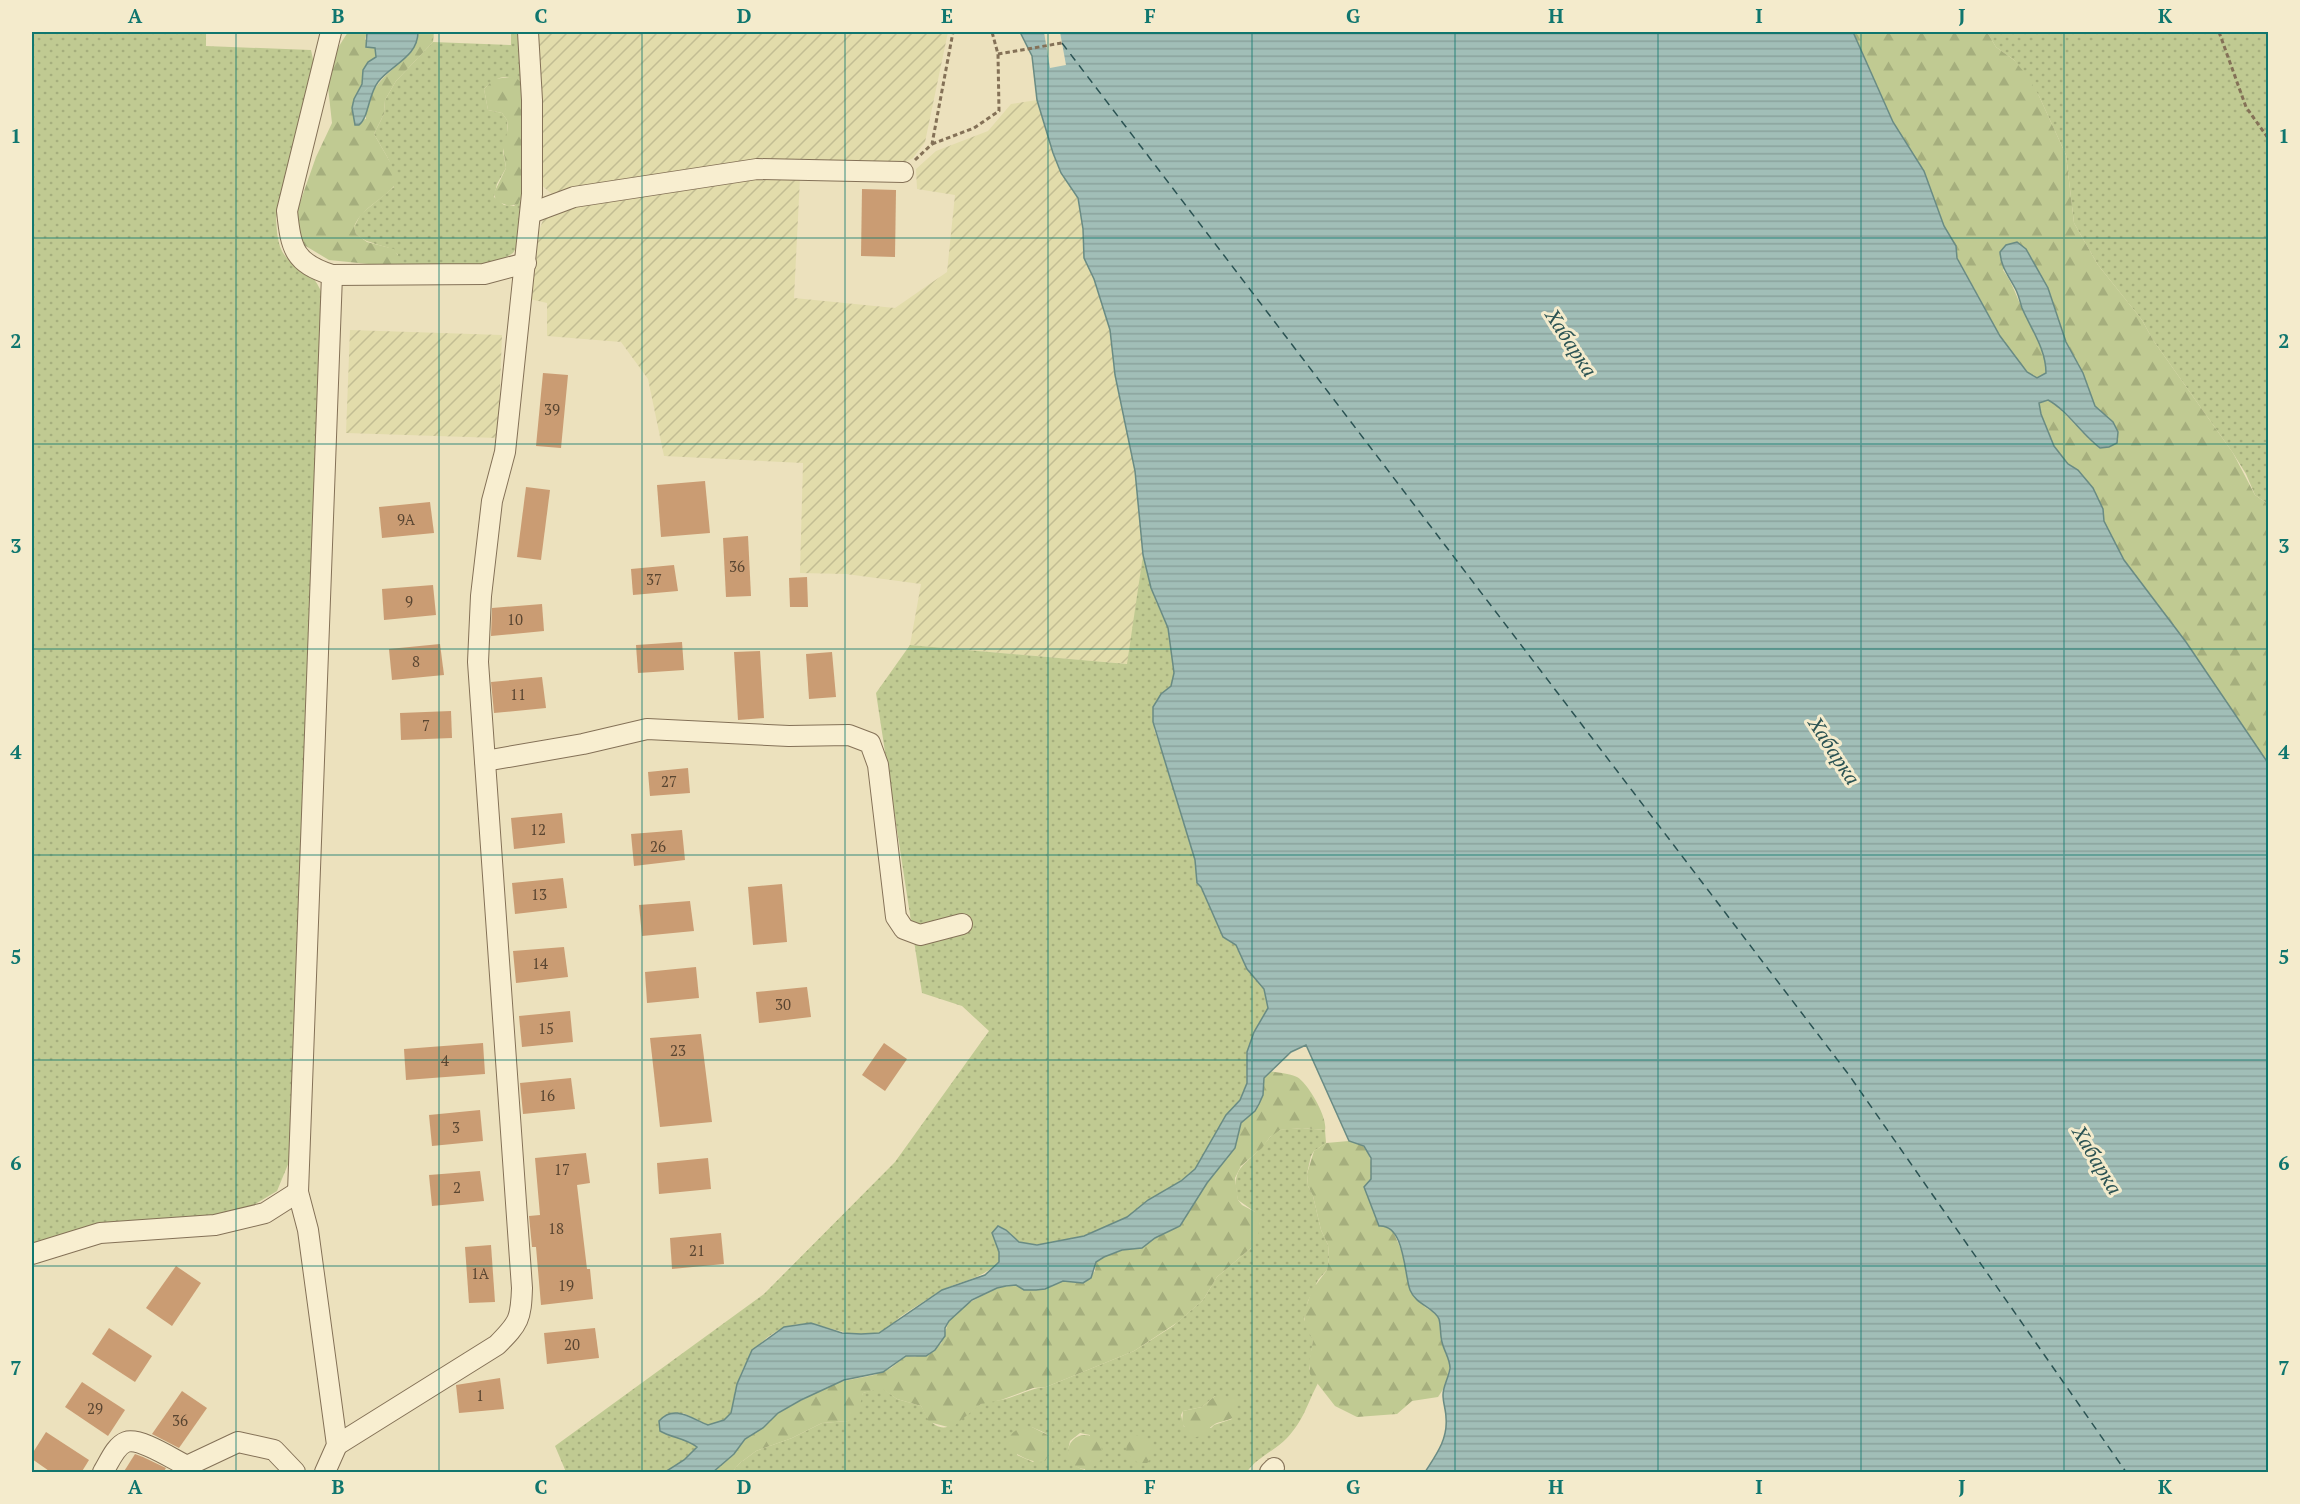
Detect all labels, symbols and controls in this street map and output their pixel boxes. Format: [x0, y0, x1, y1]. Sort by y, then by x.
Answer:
text: A [128, 2, 143, 29]
text: B [332, 2, 345, 29]
text: C [534, 2, 548, 29]
text: D [737, 2, 751, 29]
text: E [941, 2, 953, 29]
text: F [1144, 2, 1156, 29]
text: G [1346, 2, 1360, 29]
text: H [1548, 2, 1564, 29]
text: I [1755, 2, 1763, 29]
text: J [1958, 2, 1966, 29]
text: K [2158, 2, 2173, 29]
text: 1 [10, 122, 22, 149]
text: 1 [2278, 122, 2290, 149]
water label: Хабарка [1539, 303, 1603, 382]
text: 2 [10, 327, 22, 354]
text: 2 [2278, 327, 2290, 354]
house number: 39 [544, 399, 560, 419]
house number: 9А [397, 509, 416, 529]
text: 3 [10, 532, 22, 559]
text: 3 [2278, 532, 2290, 559]
house number: 36 [729, 556, 745, 576]
house number: 37 [646, 569, 662, 589]
house number: 9 [405, 591, 413, 611]
house number: 10 [507, 609, 523, 629]
house number: 8 [412, 651, 420, 671]
house number: 11 [510, 684, 526, 704]
water label: Хабарка [1802, 711, 1866, 790]
house number: 7 [422, 715, 430, 735]
text: 4 [10, 738, 22, 765]
text: 4 [2278, 738, 2290, 765]
house number: 27 [661, 771, 677, 791]
house number: 12 [530, 819, 546, 839]
house number: 26 [650, 836, 666, 856]
house number: 13 [531, 884, 547, 904]
text: 5 [10, 943, 22, 970]
text: 5 [2278, 943, 2290, 970]
house number: 14 [532, 953, 548, 973]
house number: 30 [775, 994, 791, 1014]
house number: 15 [538, 1018, 554, 1038]
house number: 23 [670, 1040, 686, 1060]
house number: 4 [441, 1050, 449, 1070]
house number: 16 [539, 1085, 555, 1105]
house number: 3 [452, 1117, 460, 1137]
water label: Хабарка [2066, 1119, 2129, 1199]
text: 6 [10, 1149, 22, 1176]
text: 6 [2278, 1149, 2290, 1176]
house number: 17 [554, 1159, 570, 1179]
house number: 2 [453, 1177, 461, 1197]
house number: 18 [548, 1218, 564, 1238]
house number: 21 [689, 1240, 705, 1260]
house number: 1А [471, 1263, 490, 1283]
house number: 19 [558, 1275, 574, 1295]
house number: 20 [564, 1334, 580, 1354]
text: 7 [10, 1354, 22, 1381]
text: 7 [2278, 1354, 2290, 1381]
house number: 1 [476, 1385, 484, 1405]
house number: 29 [87, 1398, 103, 1418]
house number: 36 [172, 1410, 188, 1430]
text: A [128, 1473, 143, 1500]
text: B [332, 1473, 345, 1500]
text: C [534, 1473, 548, 1500]
text: D [737, 1473, 751, 1500]
text: E [941, 1473, 953, 1500]
text: F [1144, 1473, 1156, 1500]
text: G [1346, 1473, 1360, 1500]
text: H [1548, 1473, 1564, 1500]
text: I [1755, 1473, 1763, 1500]
text: J [1958, 1473, 1966, 1500]
text: K [2158, 1473, 2173, 1500]

